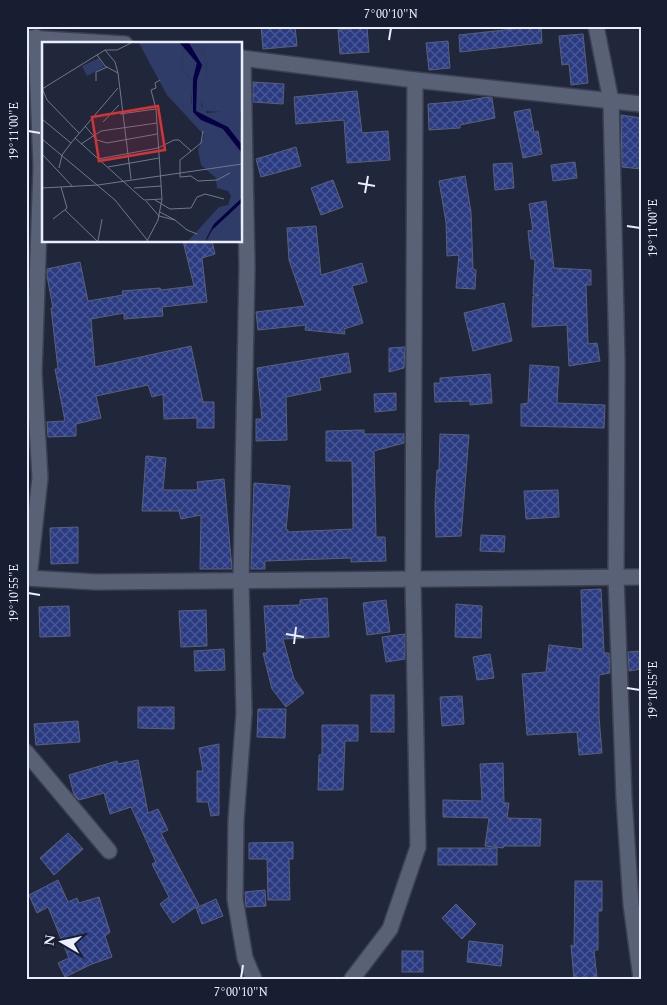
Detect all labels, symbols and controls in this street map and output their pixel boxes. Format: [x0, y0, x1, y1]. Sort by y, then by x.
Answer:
text: 7°00'10"N [364, 5, 418, 24]
inset map [42, 42, 242, 242]
text: 19°11'00"E [5, 102, 24, 160]
text: 19°11'00"E [644, 199, 663, 257]
text: 19°10'55"E [5, 564, 24, 622]
text: 19°10'55"E [644, 661, 663, 719]
north arrow [38, 918, 88, 968]
text: N [38, 933, 61, 947]
text: 7°00'10"N [214, 983, 268, 1002]

